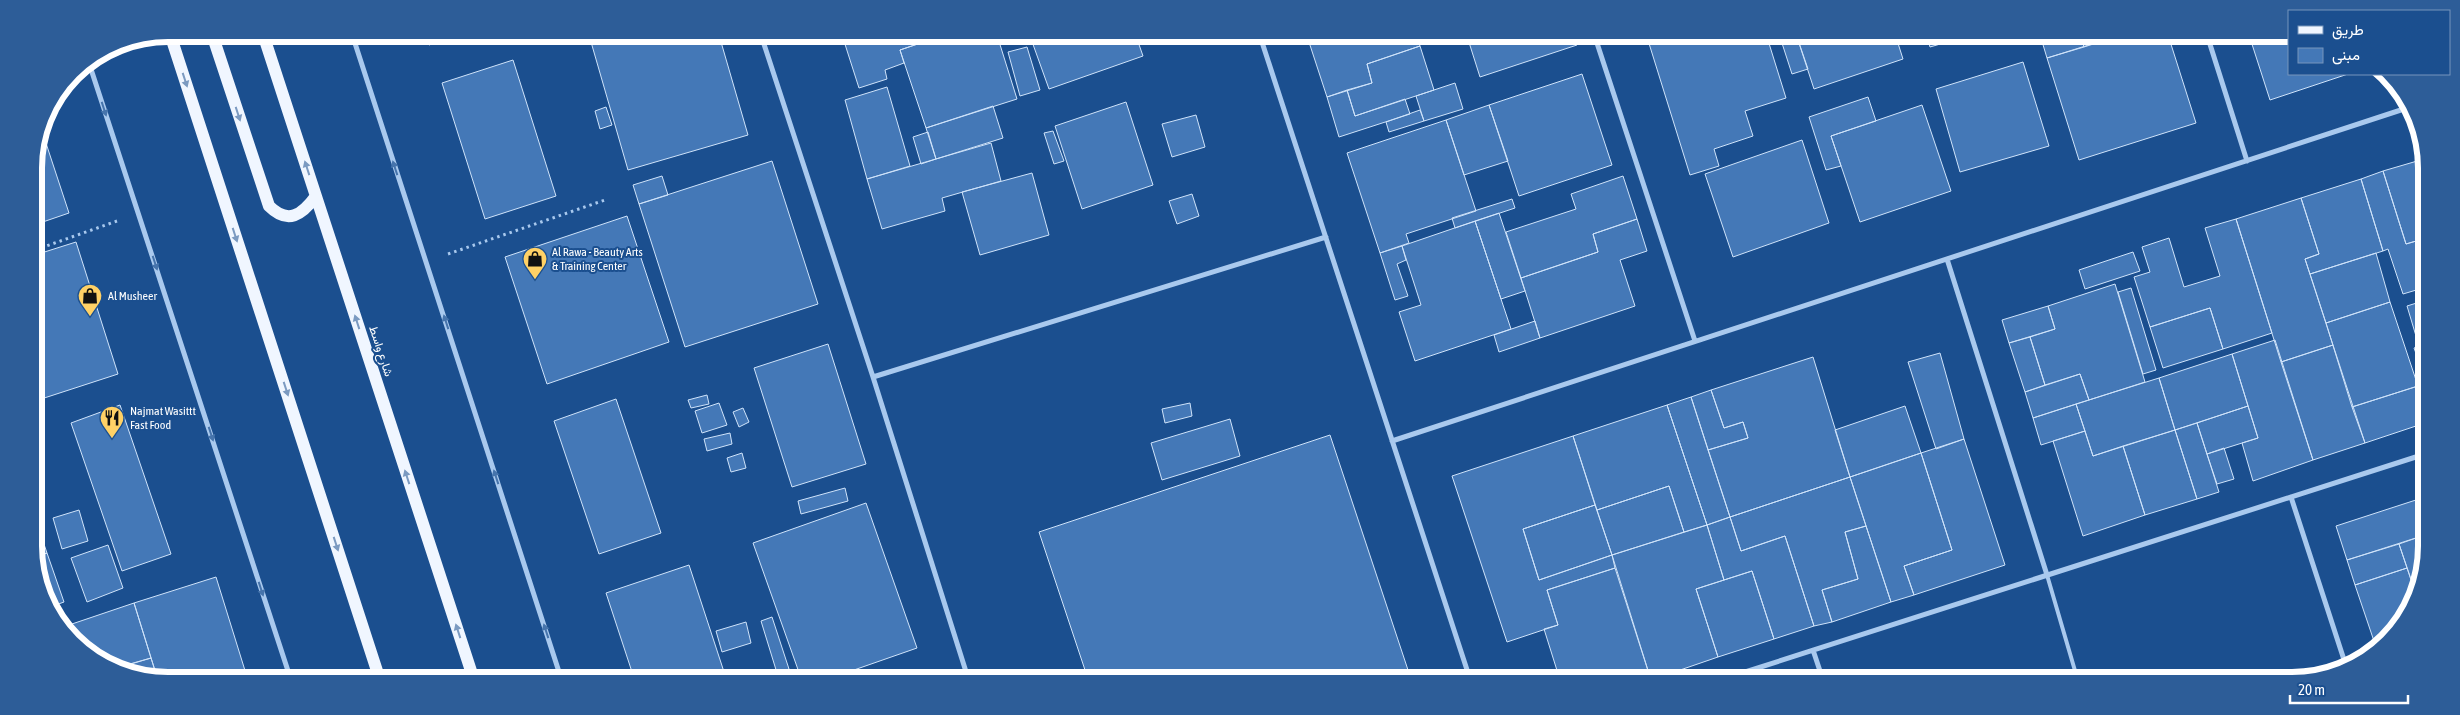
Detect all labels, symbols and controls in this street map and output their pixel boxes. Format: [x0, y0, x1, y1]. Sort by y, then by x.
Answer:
legend [2288, 10, 2450, 75]
text: طريق [2332, 21, 2364, 40]
text: مبنى [2332, 46, 2360, 65]
one-way arrow [181, 73, 189, 88]
one-way arrow [100, 102, 108, 117]
one-way arrow [234, 106, 242, 121]
one-way arrow [302, 160, 310, 175]
one-way arrow [391, 160, 399, 175]
one-way arrow [232, 227, 240, 242]
place label: Al Rawa - Beauty Arts & Training Center [552, 245, 643, 273]
shop icon: Al Rawa - Beauty Arts & Training Center [522, 246, 548, 280]
one-way arrow [152, 256, 159, 271]
shop icon: Al Musheer [77, 283, 103, 317]
place label: Al Musheer [108, 289, 157, 303]
one-way arrow [353, 314, 361, 329]
one-way arrow [441, 314, 449, 329]
street label: شارع واسط [364, 324, 396, 379]
one-way arrow [282, 382, 290, 397]
place label: Najmat Wasittt Fast Food [130, 404, 197, 432]
restaurant icon: Najmat Wasittt Fast Food [99, 405, 125, 439]
one-way arrow [208, 427, 215, 442]
one-way arrow [403, 469, 411, 484]
one-way arrow [491, 469, 499, 484]
one-way arrow [333, 536, 340, 551]
one-way arrow [258, 582, 266, 597]
one-way arrow [453, 623, 461, 638]
one-way arrow [542, 624, 549, 639]
scale bar [2290, 672, 2408, 704]
text: 20 m [2298, 681, 2325, 698]

